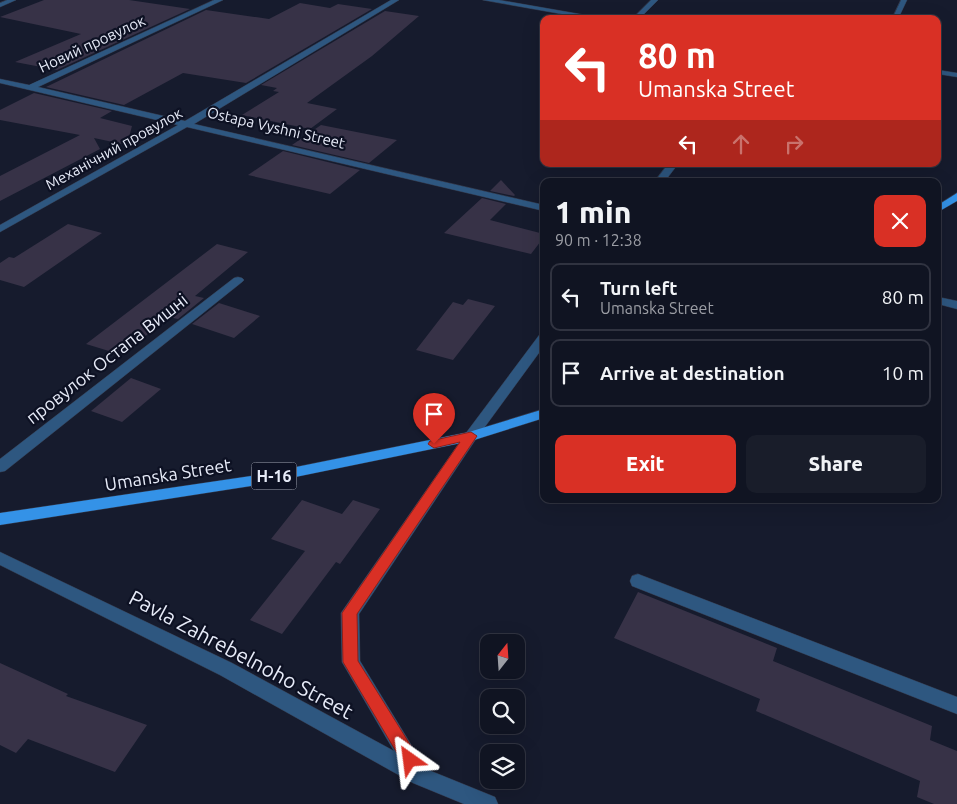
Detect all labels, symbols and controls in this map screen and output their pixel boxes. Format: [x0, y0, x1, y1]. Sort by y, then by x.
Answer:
street label: Новий провулок [36, 11, 148, 76]
icon: left [555, 35, 620, 100]
text: 80 m [638, 35, 716, 75]
text: Umanska Street [638, 76, 794, 101]
street label: Ostapa Vyshni Street [205, 103, 347, 152]
street label: Механічний провулок [43, 104, 185, 193]
icon: left [674, 130, 702, 158]
icon: ahead [727, 130, 755, 158]
icon: right [780, 130, 808, 158]
text: 1 min [555, 195, 631, 229]
button: close [874, 195, 926, 247]
text: 90 m · 12:38 [555, 231, 642, 249]
text: Turn left [600, 277, 678, 299]
icon: left [557, 283, 585, 311]
text: 80 m [882, 286, 924, 308]
street label: провулок Остапа Вишні [22, 289, 191, 427]
text: Umanska Street [600, 299, 714, 317]
icon: arrive [557, 359, 585, 387]
text: Arrive at destination [600, 362, 785, 384]
text: 10 m [882, 362, 924, 384]
pin [413, 393, 455, 444]
icon: arrive [420, 400, 448, 428]
button: Exit [555, 435, 736, 493]
button: Share [746, 435, 926, 493]
street label: Umanska Street [103, 454, 233, 494]
road number: Н-16 [252, 462, 296, 490]
street label: Pavla Zahrebelnoho Street [125, 585, 358, 723]
north arrow [480, 634, 525, 679]
map controls [480, 634, 525, 789]
button: search [480, 689, 525, 734]
position arrow [383, 733, 435, 785]
button: layers [480, 744, 525, 789]

